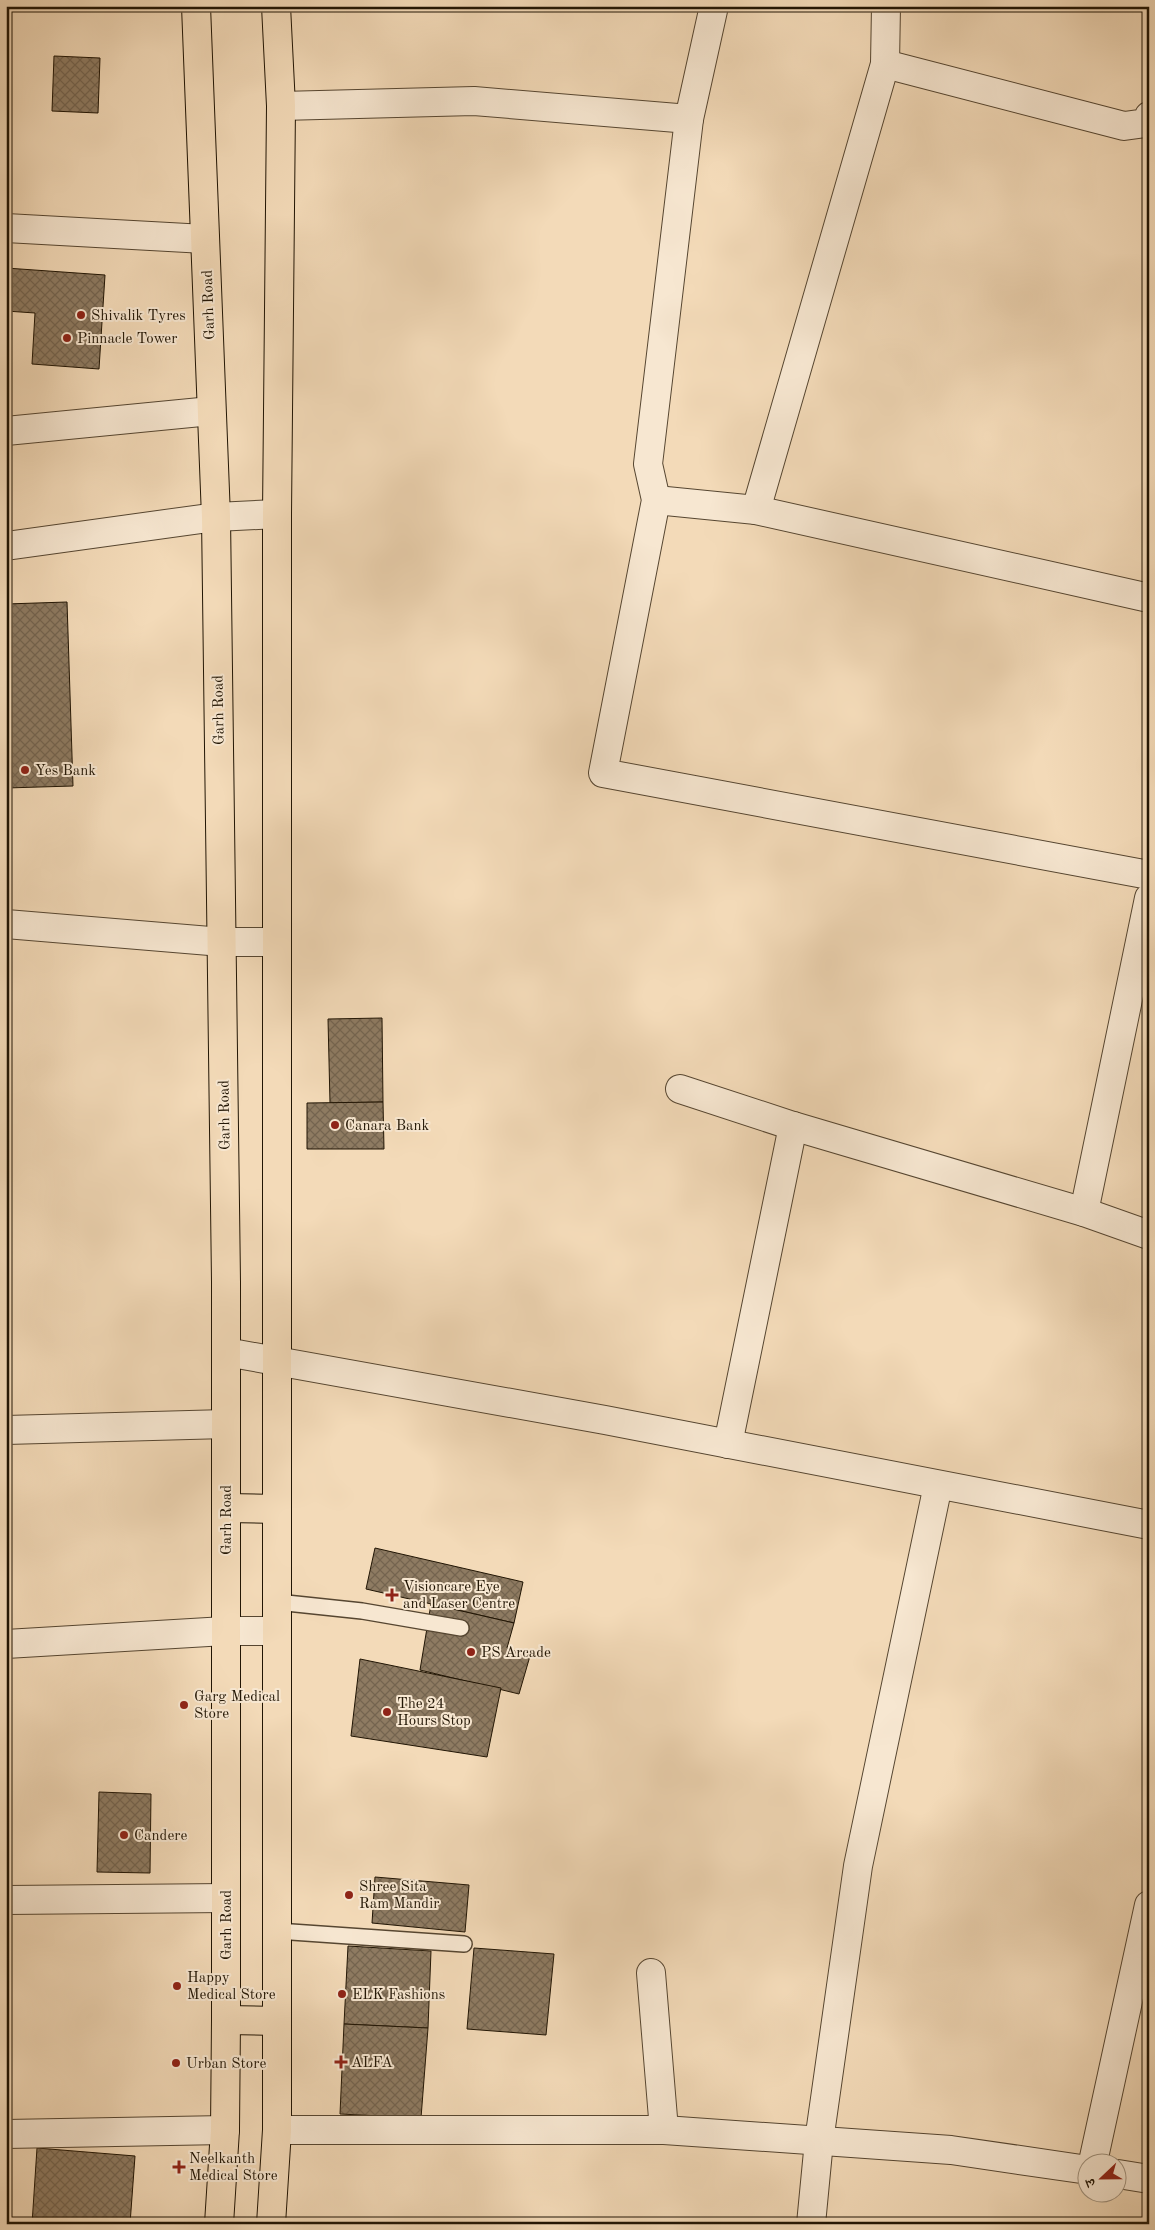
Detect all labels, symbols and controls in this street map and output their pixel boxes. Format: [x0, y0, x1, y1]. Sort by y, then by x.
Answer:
street label: Garh Road [201, 269, 218, 340]
marker: Shivalik Tyres [75, 309, 87, 321]
place label: Shivalik Tyres [91, 309, 186, 324]
marker: Pinnacle Tower [61, 332, 73, 344]
place label: Pinnacle Tower [77, 332, 177, 347]
street label: Garh Road [211, 675, 228, 745]
marker: Yes Bank [19, 764, 31, 776]
place label: Yes Bank [35, 764, 96, 779]
street label: Garh Road [217, 1080, 234, 1150]
marker: Canara Bank [329, 1119, 341, 1131]
place label: Canara Bank [345, 1119, 430, 1134]
street label: Garh Road [220, 1485, 235, 1555]
place label: Visioncare Eye and Laser Centre [403, 1580, 515, 1612]
marker: Visioncare Eye and Laser Centre [385, 1588, 399, 1602]
marker: PS Arcade [465, 1646, 477, 1658]
place label: PS Arcade [481, 1646, 551, 1661]
place label: Garg Medical Store [194, 1690, 280, 1722]
place label: The 24 Hours Stop [397, 1697, 471, 1729]
marker: Garg Medical Store [178, 1699, 190, 1711]
marker: The 24 Hours Stop [381, 1706, 393, 1718]
marker: Candere [118, 1829, 130, 1841]
place label: Candere [134, 1829, 187, 1844]
place label: Shree Sita Ram Mandir [359, 1880, 439, 1912]
marker: Shree Sita Ram Mandir [343, 1889, 355, 1901]
street label: Garh Road [220, 1890, 235, 1960]
place label: Happy Medical Store [187, 1971, 276, 2003]
marker: Happy Medical Store [171, 1980, 183, 1992]
marker: ELK Fashions [336, 1988, 348, 2000]
place label: ELK Fashions [352, 1988, 445, 2003]
marker: ALFA [335, 2056, 347, 2068]
place label: ALFA [351, 2056, 393, 2071]
marker: Urban Store [170, 2057, 182, 2069]
place label: Urban Store [186, 2057, 266, 2072]
place label: Neelkanth Medical Store [189, 2152, 278, 2184]
north arrow [1078, 2152, 1128, 2202]
marker: Neelkanth Medical Store [173, 2161, 185, 2173]
text: उ [1083, 2176, 1099, 2189]

